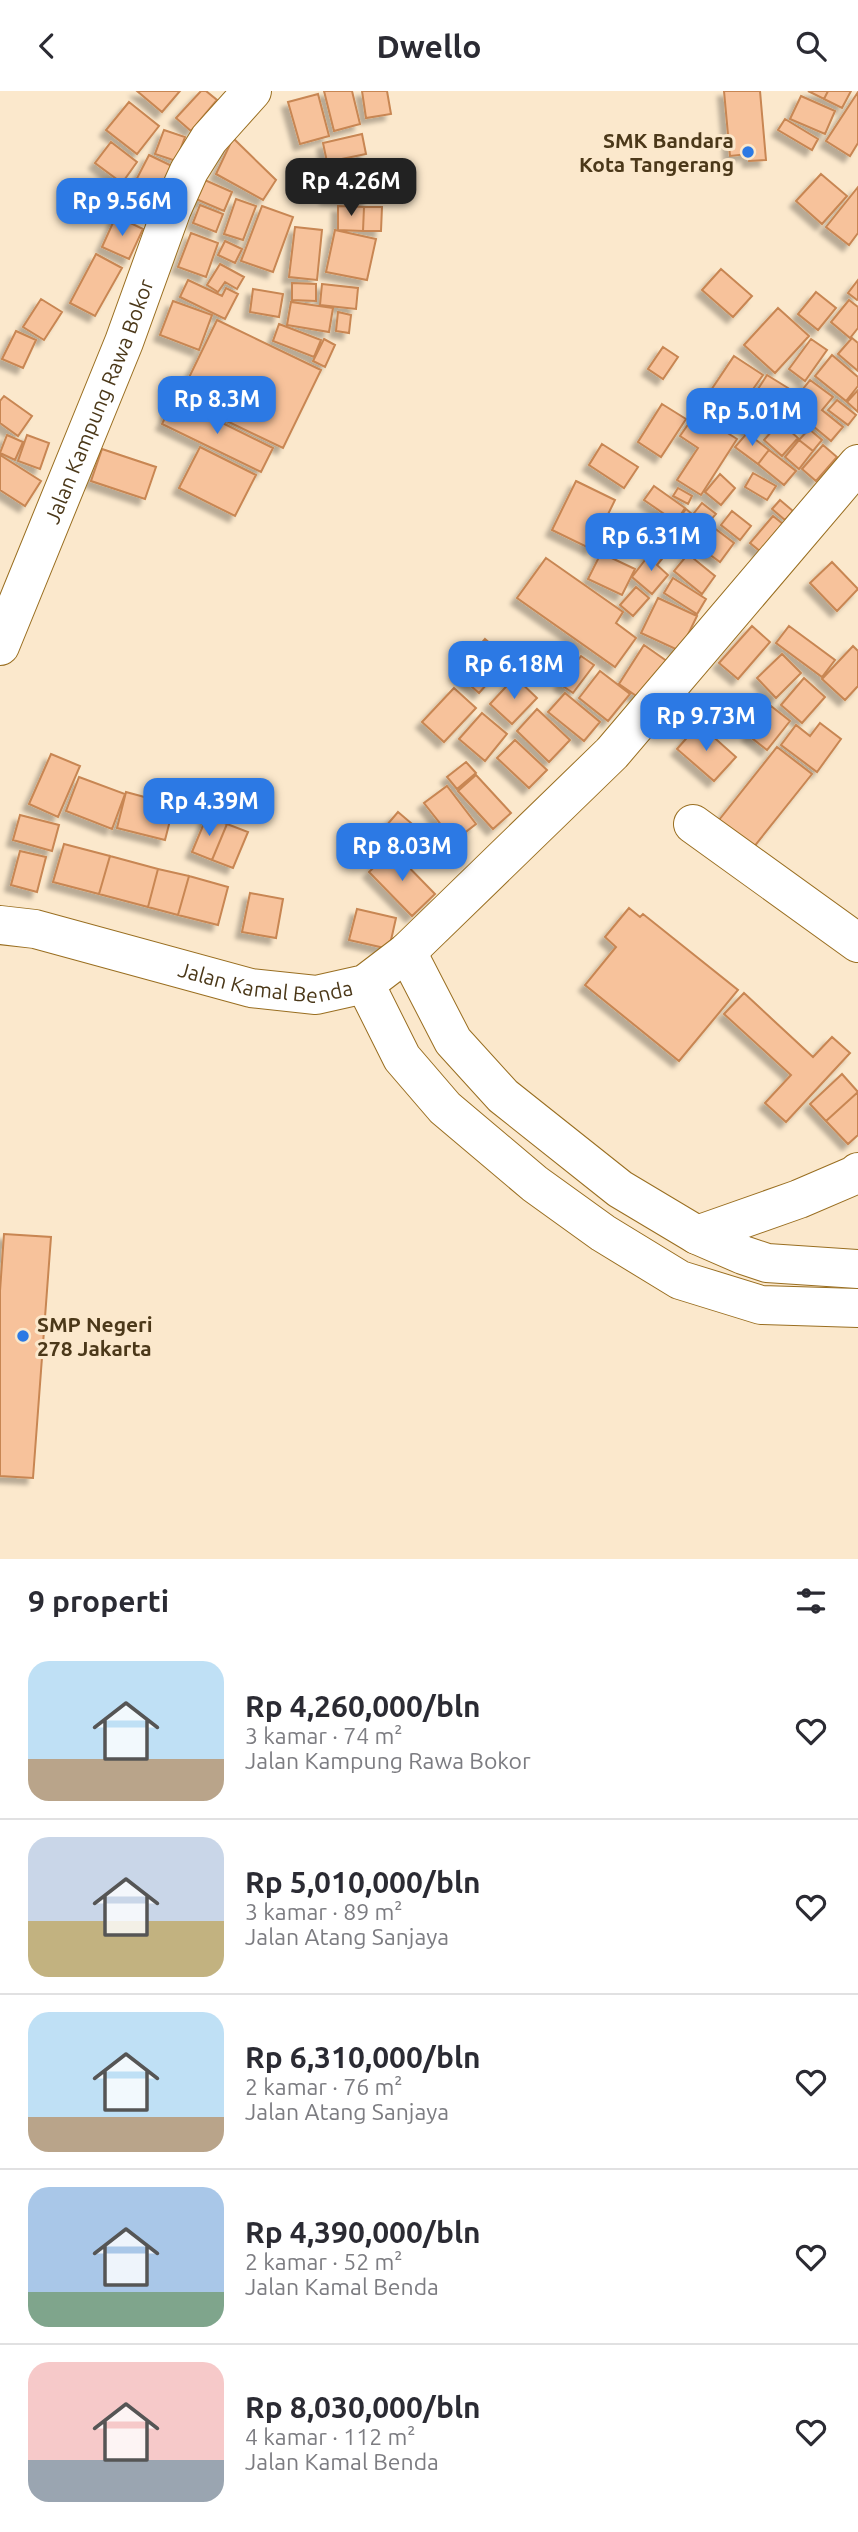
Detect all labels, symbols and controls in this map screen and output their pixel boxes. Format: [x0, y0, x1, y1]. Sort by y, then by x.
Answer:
icon: back [28, 27, 66, 65]
icon: search [792, 27, 830, 65]
text: Dwello [376, 28, 482, 64]
place label: SMK Bandara Kota Tangerang [579, 128, 734, 176]
marker: SMK Bandara Kota Tangerang [740, 144, 756, 160]
pin: Rp 4.26M [279, 159, 423, 218]
text: Rp 4.26M [301, 168, 401, 193]
pin: Rp 9.56M [50, 179, 194, 238]
text: Rp 9.56M [72, 188, 172, 213]
street label: Jalan Kampung Rawa Bokor [39, 276, 158, 527]
pin: Rp 8.3M [152, 377, 282, 436]
text: Rp 8.3M [174, 386, 260, 411]
pin: Rp 5.01M [680, 389, 824, 448]
text: Rp 5.01M [702, 398, 802, 423]
pin: Rp 6.31M [579, 513, 723, 573]
text: Rp 6.31M [601, 523, 701, 548]
pin: Rp 6.18M [442, 641, 586, 701]
text: Rp 6.18M [464, 651, 564, 676]
pin: Rp 9.73M [634, 693, 778, 753]
text: Rp 9.73M [656, 703, 756, 728]
pin: Rp 4.39M [137, 779, 281, 838]
text: Rp 4.39M [159, 788, 259, 813]
pin: Rp 8.03M [330, 823, 474, 883]
text: Rp 8.03M [352, 833, 452, 858]
street label: Jalan Kamal Benda [176, 957, 355, 1007]
place label: SMP Negeri 278 Jakarta [37, 1312, 153, 1360]
marker: SMP Negeri 278 Jakarta [15, 1328, 31, 1344]
icon: filters [792, 1582, 830, 1620]
text: 9 properti [28, 1584, 169, 1618]
icon: home [84, 1689, 168, 1773]
text: Rp 4,260,000/bln [245, 1689, 481, 1723]
icon: heart [792, 1712, 830, 1750]
text: 3 kamar · 74 m² [245, 1723, 403, 1748]
text: Jalan Kampung Rawa Bokor [245, 1748, 531, 1773]
icon: home [84, 1865, 168, 1949]
text: Rp 5,010,000/bln [245, 1865, 481, 1899]
icon: heart [792, 1888, 830, 1926]
text: 3 kamar · 89 m² [245, 1899, 403, 1924]
text: Jalan Atang Sanjaya [245, 1924, 449, 1949]
icon: home [84, 2040, 168, 2124]
text: Rp 6,310,000/bln [245, 2040, 481, 2074]
icon: heart [792, 2063, 830, 2101]
text: 2 kamar · 76 m² [245, 2074, 403, 2099]
text: Jalan Atang Sanjaya [245, 2099, 449, 2124]
icon: home [84, 2215, 168, 2299]
text: Rp 4,390,000/bln [245, 2215, 481, 2249]
icon: heart [792, 2238, 830, 2276]
text: 2 kamar · 52 m² [245, 2249, 403, 2274]
text: Jalan Kamal Benda [245, 2274, 439, 2299]
icon: home [84, 2390, 168, 2474]
text: Rp 8,030,000/bln [245, 2390, 481, 2424]
icon: heart [792, 2413, 830, 2451]
text: 4 kamar · 112 m² [245, 2424, 416, 2449]
text: Jalan Kamal Benda [245, 2449, 439, 2474]

